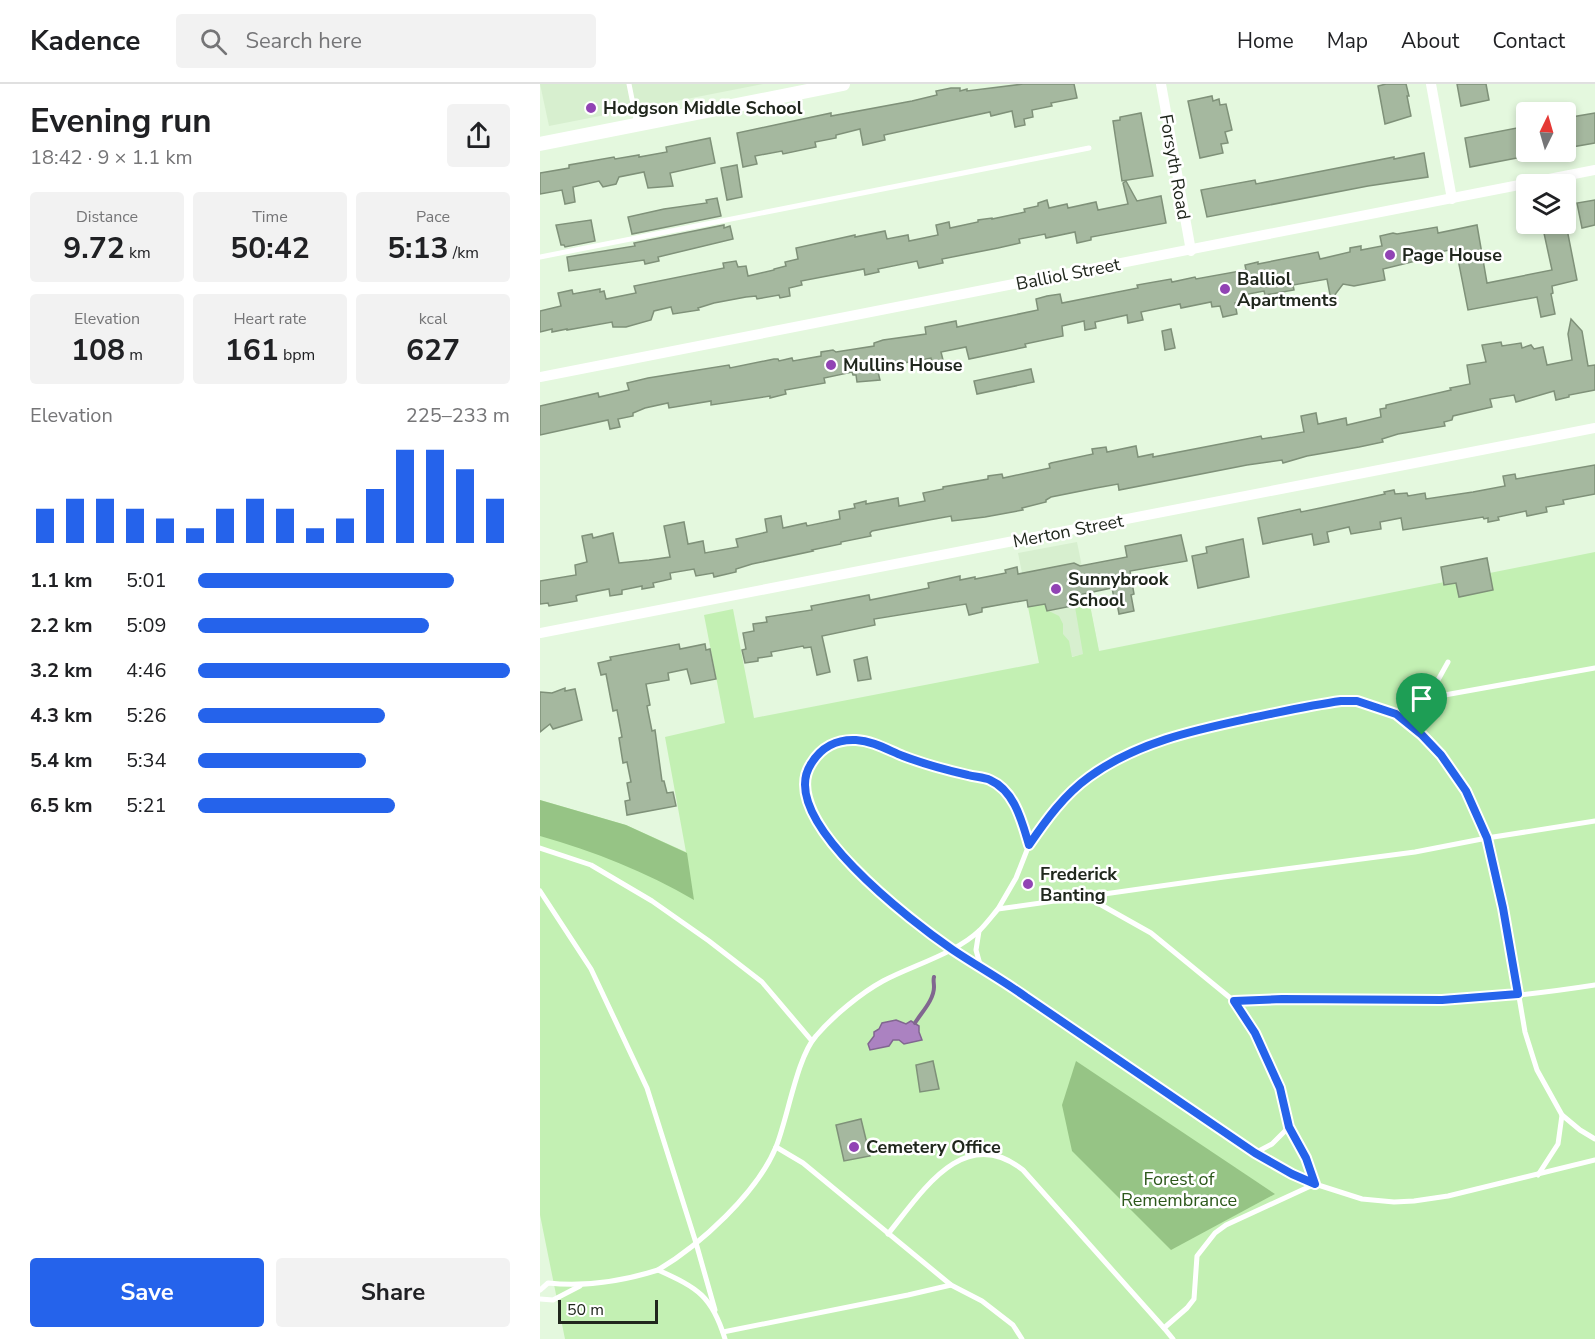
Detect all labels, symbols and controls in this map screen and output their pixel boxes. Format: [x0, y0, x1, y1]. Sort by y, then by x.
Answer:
search box [176, 14, 596, 68]
text: Kadence [30, 22, 140, 60]
icon: search [197, 25, 230, 58]
text: Search here [245, 26, 362, 56]
text: Home [1237, 27, 1294, 55]
text: Map [1327, 27, 1368, 55]
text: About [1401, 27, 1459, 55]
text: Contact [1492, 27, 1565, 55]
place label: Hodgson Middle School [603, 96, 803, 120]
text: Evening run [30, 99, 212, 144]
marker: Hodgson Middle School [584, 101, 598, 115]
north arrow [1516, 102, 1576, 162]
map controls [1516, 102, 1576, 234]
button: share [447, 104, 510, 167]
street label: Forsyth Road [1154, 112, 1196, 222]
text: 18:42 · 9 × 1.1 km [30, 144, 193, 171]
button: layers [1516, 174, 1576, 234]
text: Distance [76, 206, 138, 228]
text: Time [252, 206, 288, 228]
text: Pace [416, 206, 450, 228]
text: 9.72 [63, 228, 125, 269]
text: 50:42 [230, 228, 310, 269]
text: 5:13 [387, 228, 449, 269]
text: km [125, 242, 151, 264]
text: /km [449, 242, 479, 264]
place label: Page House [1402, 243, 1502, 267]
marker: Page House [1383, 248, 1397, 262]
street label: Balliol Street [1014, 252, 1123, 296]
place label: Balliol Apartments [1237, 267, 1337, 312]
marker: Balliol Apartments [1218, 282, 1232, 296]
text: Elevation [74, 308, 140, 330]
text: Heart rate [233, 308, 307, 330]
text: kcal [419, 308, 447, 330]
text: 108 [71, 330, 125, 371]
text: 161 [225, 330, 279, 371]
text: 627 [406, 330, 460, 371]
text: m [125, 344, 143, 366]
text: bpm [279, 344, 315, 366]
place label: Mullins House [843, 353, 963, 377]
marker: Mullins House [824, 358, 838, 372]
text: Elevation [30, 402, 113, 429]
text: 225–233 m [406, 402, 510, 429]
street label: Merton Street [1011, 508, 1126, 553]
text: 1.1 km [30, 567, 93, 594]
text: 5:01 [126, 567, 167, 594]
place label: Sunnybrook School [1068, 567, 1169, 612]
marker: Sunnybrook School [1049, 582, 1063, 596]
text: 2.2 km [30, 612, 93, 639]
text: 5:09 [126, 612, 167, 639]
text: 3.2 km [30, 657, 93, 684]
text: 4:46 [126, 657, 167, 684]
pin [1396, 673, 1447, 735]
icon: arrive [1405, 682, 1438, 715]
text: 4.3 km [30, 702, 93, 729]
text: 5:26 [126, 702, 167, 729]
text: 5.4 km [30, 747, 93, 774]
text: 5:34 [126, 747, 167, 774]
text: 6.5 km [30, 792, 93, 819]
text: 5:21 [126, 792, 167, 819]
place label: Frederick Banting [1040, 862, 1117, 907]
marker: Frederick Banting [1021, 877, 1035, 891]
place label: Cemetery Office [866, 1135, 1001, 1159]
marker: Cemetery Office [847, 1140, 861, 1154]
park label: Forest of Remembrance [1121, 1167, 1237, 1212]
button: Save [30, 1258, 264, 1327]
button: Share [276, 1258, 510, 1327]
scale bar [558, 1297, 658, 1324]
text: 50 m [567, 1299, 604, 1321]

